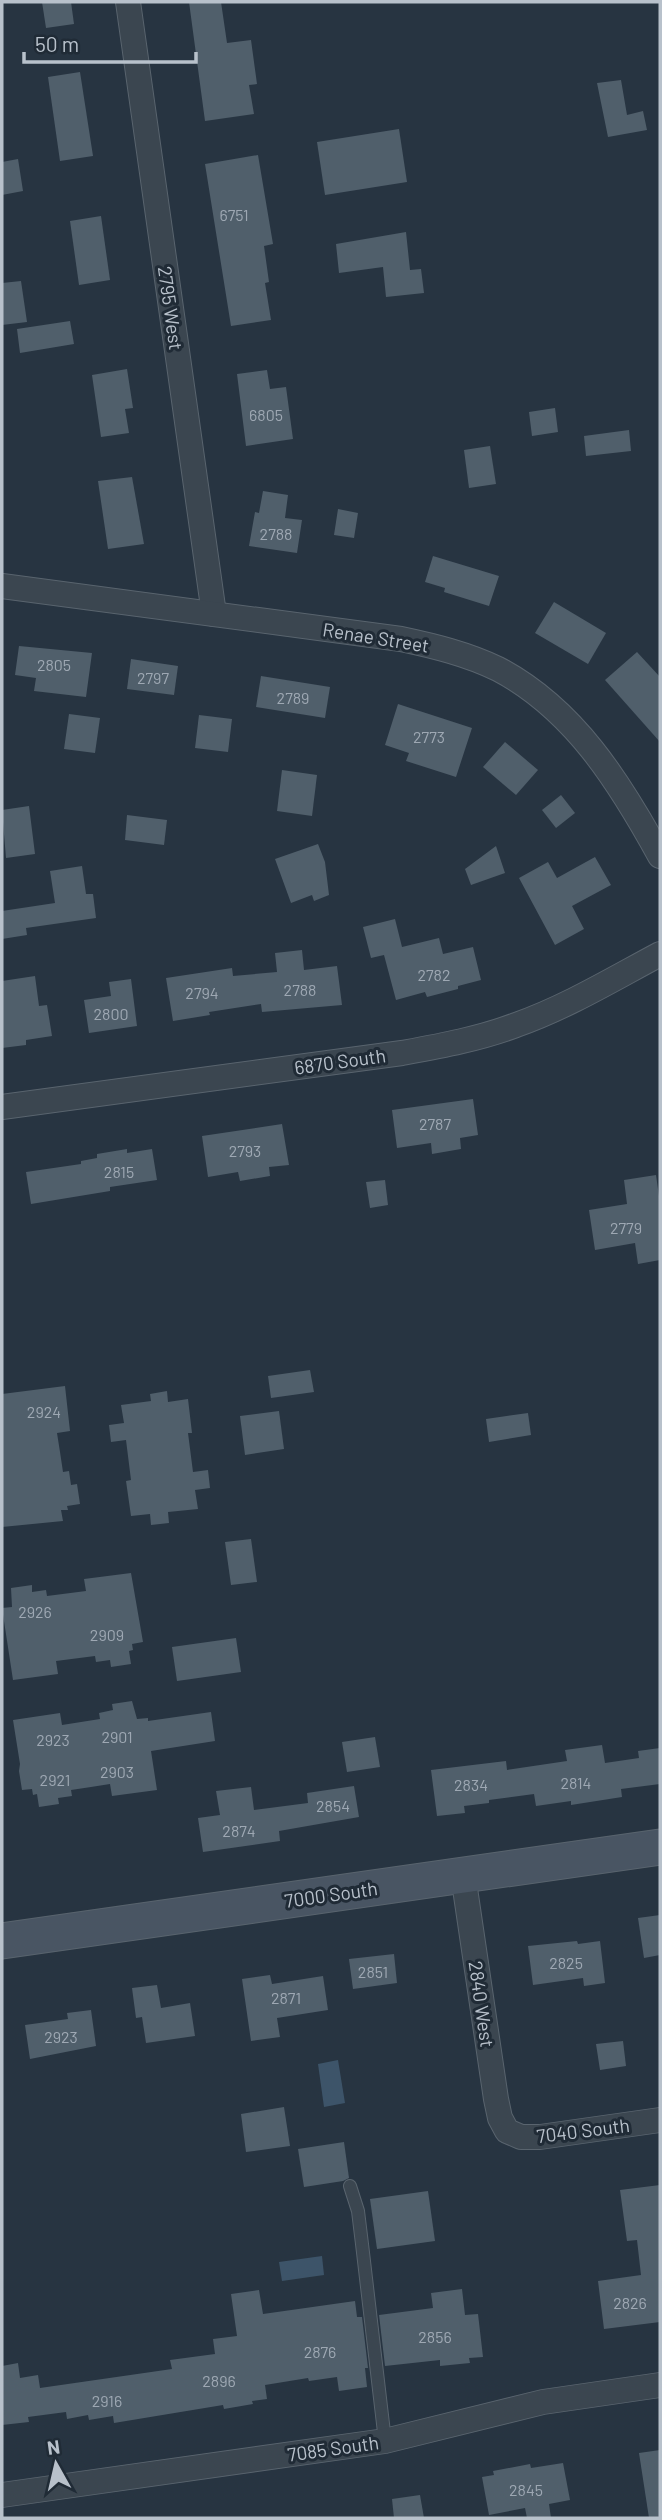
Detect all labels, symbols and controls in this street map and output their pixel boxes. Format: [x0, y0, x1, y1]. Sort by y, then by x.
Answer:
scale bar [24, 21, 196, 65]
text: 50 m [35, 31, 79, 56]
house number: 6751 [219, 205, 249, 224]
street label: 2795 West [154, 265, 188, 351]
house number: 6805 [249, 405, 283, 424]
house number: 2788 [260, 524, 292, 543]
street label: Renae Street [321, 617, 431, 657]
house number: 2805 [37, 655, 71, 674]
house number: 2797 [137, 668, 169, 687]
house number: 2789 [277, 688, 309, 707]
house number: 2773 [413, 727, 445, 746]
house number: 2782 [417, 965, 451, 984]
house number: 2788 [284, 980, 316, 999]
house number: 2794 [185, 983, 219, 1002]
house number: 2800 [94, 1004, 129, 1023]
street label: 6870 South [293, 1043, 387, 1079]
house number: 2787 [419, 1114, 451, 1133]
house number: 2793 [229, 1141, 261, 1160]
house number: 2815 [104, 1162, 134, 1181]
house number: 2779 [610, 1218, 642, 1237]
house number: 2924 [27, 1402, 61, 1421]
house number: 2926 [18, 1602, 52, 1621]
house number: 2909 [90, 1625, 124, 1644]
house number: 2901 [101, 1727, 133, 1746]
house number: 2923 [36, 1730, 70, 1749]
house number: 2903 [100, 1762, 134, 1781]
house number: 2921 [40, 1770, 70, 1789]
house number: 2814 [561, 1773, 591, 1792]
house number: 2834 [454, 1775, 488, 1794]
house number: 2854 [316, 1796, 350, 1815]
house number: 2874 [222, 1821, 256, 1840]
street label: 7000 South [283, 1876, 379, 1912]
house number: 2825 [549, 1953, 583, 1972]
street label: 2840 West [465, 1959, 499, 2049]
house number: 2851 [358, 1962, 388, 1981]
house number: 2871 [271, 1988, 301, 2007]
house number: 2923 [44, 2027, 78, 2046]
street label: 7040 South [535, 2113, 631, 2147]
house number: 2826 [613, 2293, 647, 2312]
house number: 2856 [418, 2327, 452, 2346]
house number: 2876 [304, 2342, 336, 2361]
house number: 2896 [202, 2371, 236, 2390]
house number: 2916 [92, 2391, 122, 2410]
north arrow [21, 2429, 91, 2499]
street label: 7085 South [286, 2430, 380, 2466]
text: N [46, 2434, 61, 2459]
house number: 2845 [509, 2480, 543, 2499]

